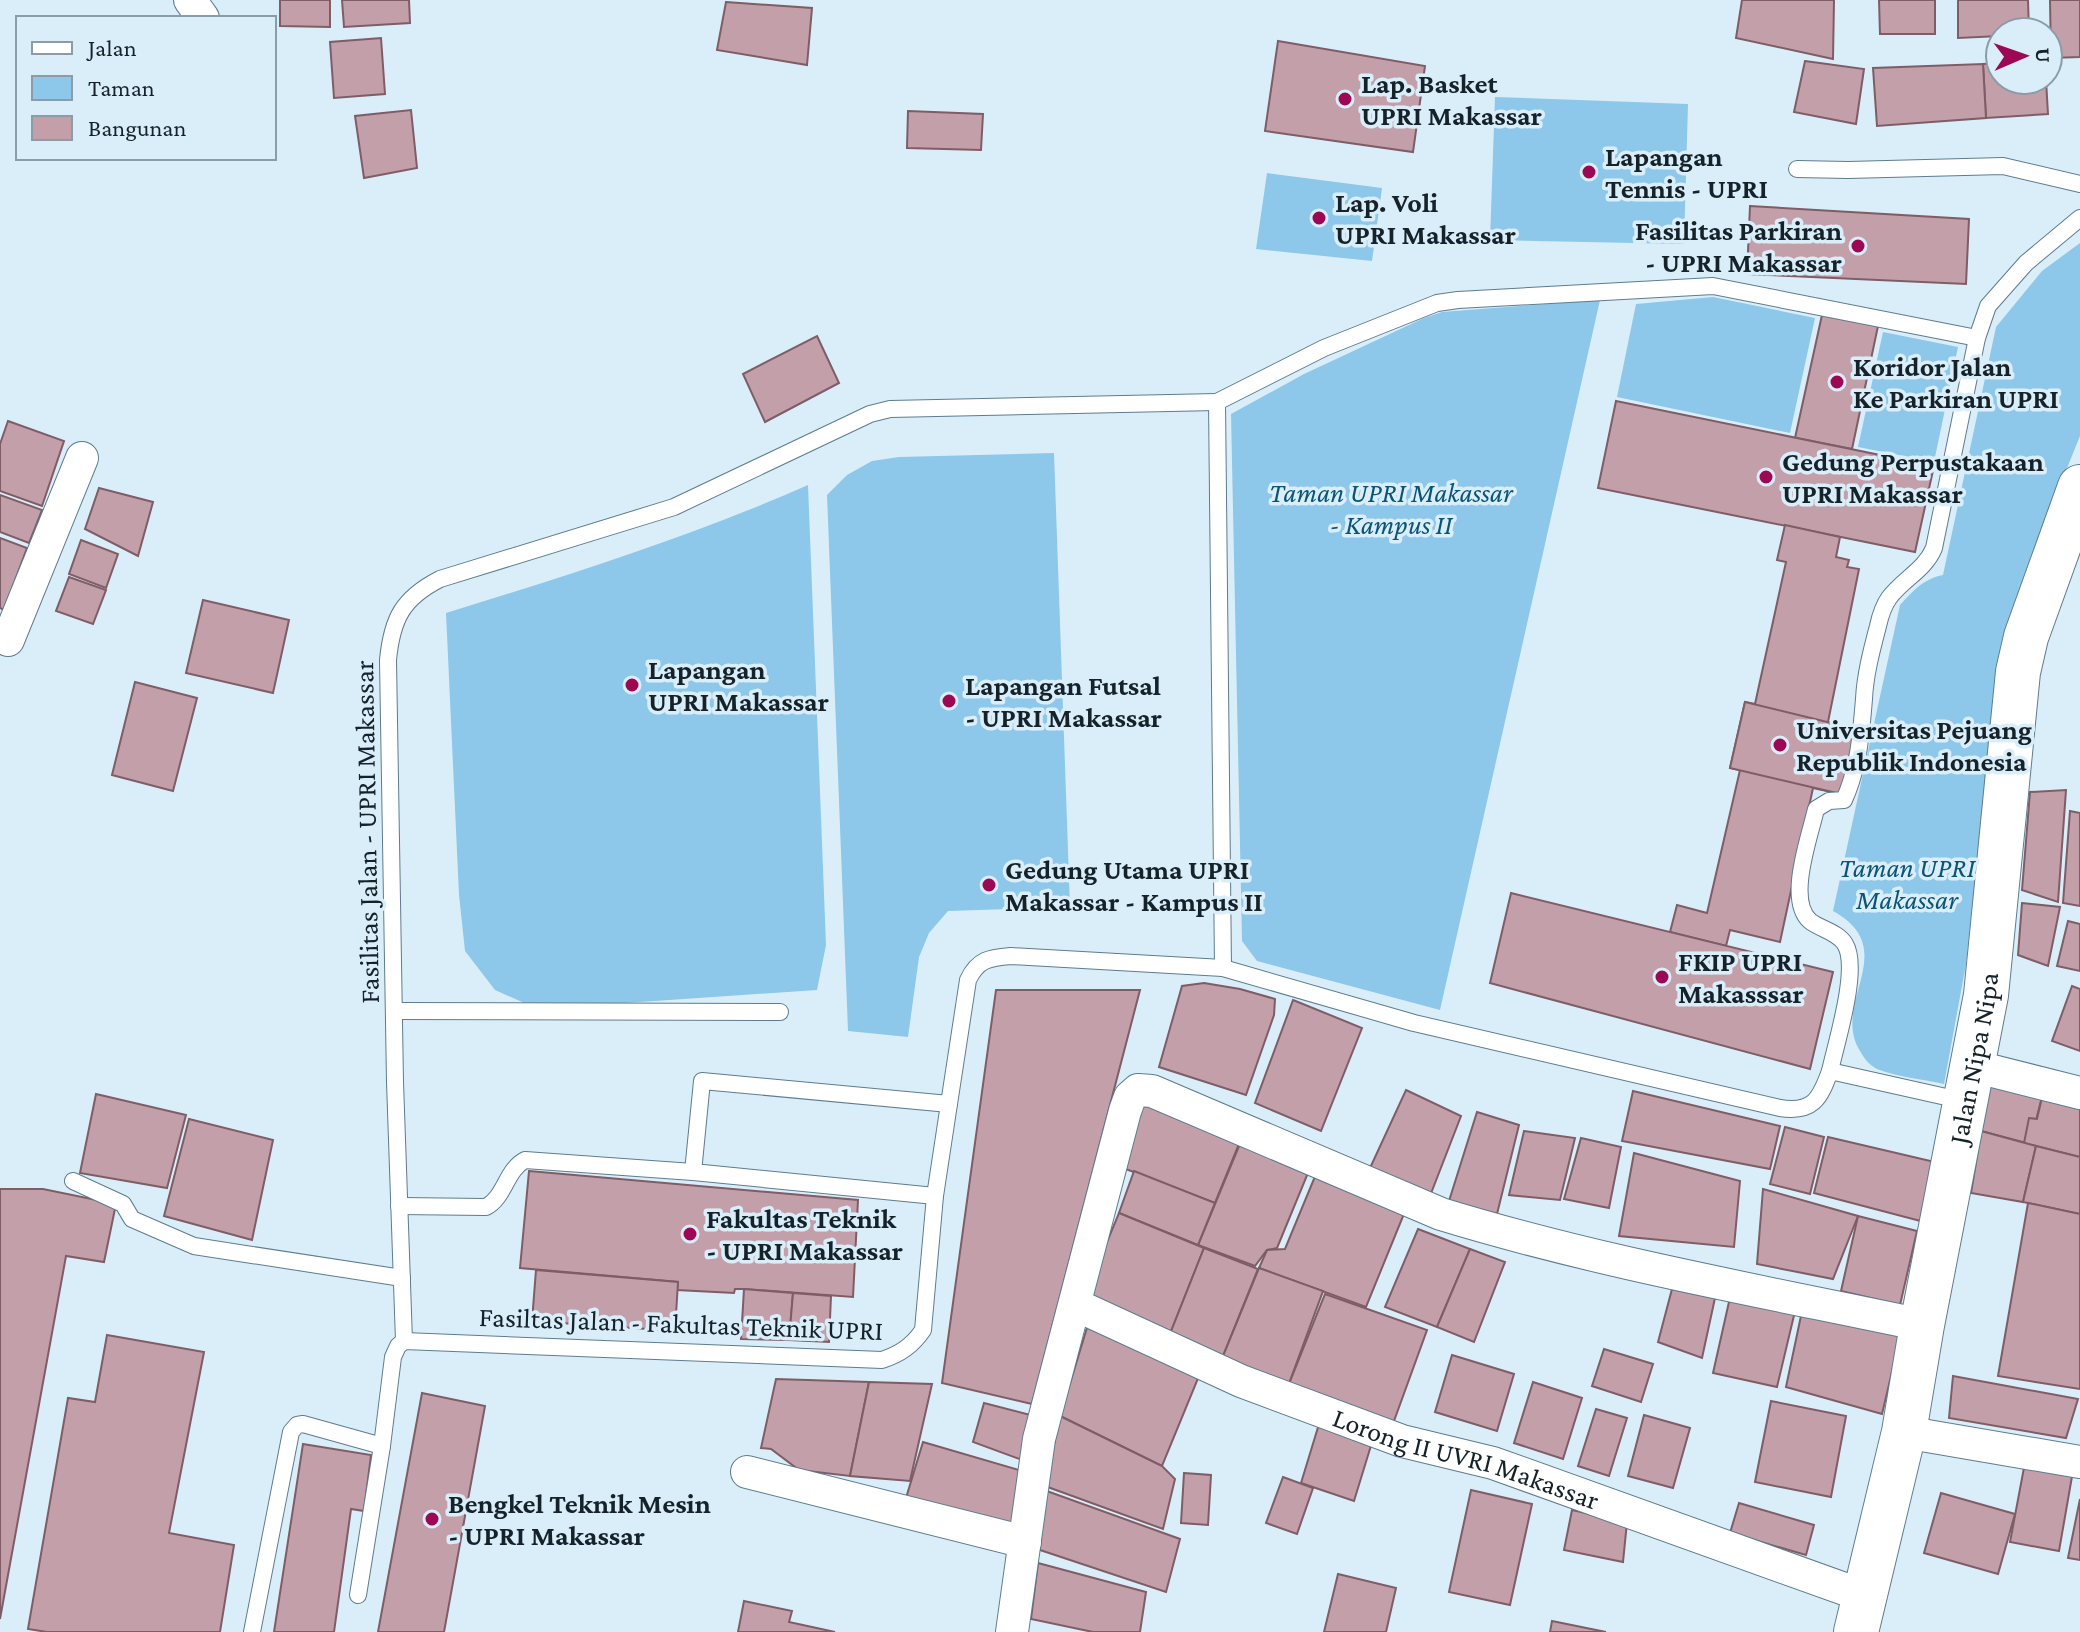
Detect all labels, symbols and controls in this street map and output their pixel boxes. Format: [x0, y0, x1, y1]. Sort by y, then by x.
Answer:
legend [16, 16, 276, 160]
north arrow [1984, 16, 2064, 96]
text: Jalan [86, 34, 137, 61]
text: U [2031, 47, 2056, 63]
place label: Lap. Basket UPRI Makassar [1361, 68, 1542, 131]
text: Taman [88, 74, 155, 101]
marker: Lap. Basket UPRI Makassar [1336, 90, 1354, 108]
text: Bangunan [88, 114, 186, 141]
place label: Lapangan Tennis - UPRI [1605, 141, 1768, 204]
marker: Lapangan Tennis - UPRI [1580, 163, 1598, 181]
place label: Lap. Voli UPRI Makassar [1335, 187, 1516, 250]
marker: Lap. Voli UPRI Makassar [1310, 209, 1328, 227]
place label: Fasilitas Parkiran - UPRI Makassar [1635, 215, 1842, 278]
marker: Fasilitas Parkiran - UPRI Makassar [1849, 237, 1867, 255]
place label: Koridor Jalan Ke Parkiran UPRI [1853, 351, 2059, 414]
marker: Koridor Jalan Ke Parkiran UPRI [1828, 373, 1846, 391]
place label: Gedung Perpustakaan UPRI Makassar [1782, 446, 2044, 509]
marker: Gedung Perpustakaan UPRI Makassar [1757, 468, 1775, 486]
park label: Taman UPRI Makassar - Kampus II [1269, 477, 1514, 540]
place label: Lapangan UPRI Makassar [648, 654, 829, 717]
street label: Fasilitas Jalan - UPRI Makassar [348, 660, 385, 1004]
place label: Lapangan Futsal - UPRI Makassar [965, 670, 1162, 733]
marker: Lapangan UPRI Makassar [623, 676, 641, 694]
marker: Lapangan Futsal - UPRI Makassar [940, 692, 958, 710]
place label: Universitas Pejuang Republik Indonesia [1796, 714, 2032, 777]
marker: Universitas Pejuang Republik Indonesia [1771, 736, 1789, 754]
park label: Taman UPRI Makassar [1839, 852, 1977, 915]
place label: Gedung Utama UPRI Makassar - Kampus II [1005, 854, 1263, 917]
marker: Gedung Utama UPRI Makassar - Kampus II [980, 876, 998, 894]
place label: FKIP UPRI Makasssar [1678, 946, 1804, 1009]
marker: FKIP UPRI Makasssar [1653, 968, 1671, 986]
street label: Jalan Nipa Nipa [1942, 971, 2004, 1150]
place label: Fakultas Teknik - UPRI Makassar [706, 1203, 903, 1266]
marker: Fakultas Teknik - UPRI Makassar [681, 1225, 699, 1243]
street label: Fasiltas Jalan - Fakultas Teknik UPRI [478, 1301, 884, 1346]
street label: Lorong II UVRI Makassar [1329, 1402, 1603, 1516]
place label: Bengkel Teknik Mesin - UPRI Makassar [448, 1488, 711, 1551]
marker: Bengkel Teknik Mesin - UPRI Makassar [423, 1510, 441, 1528]

